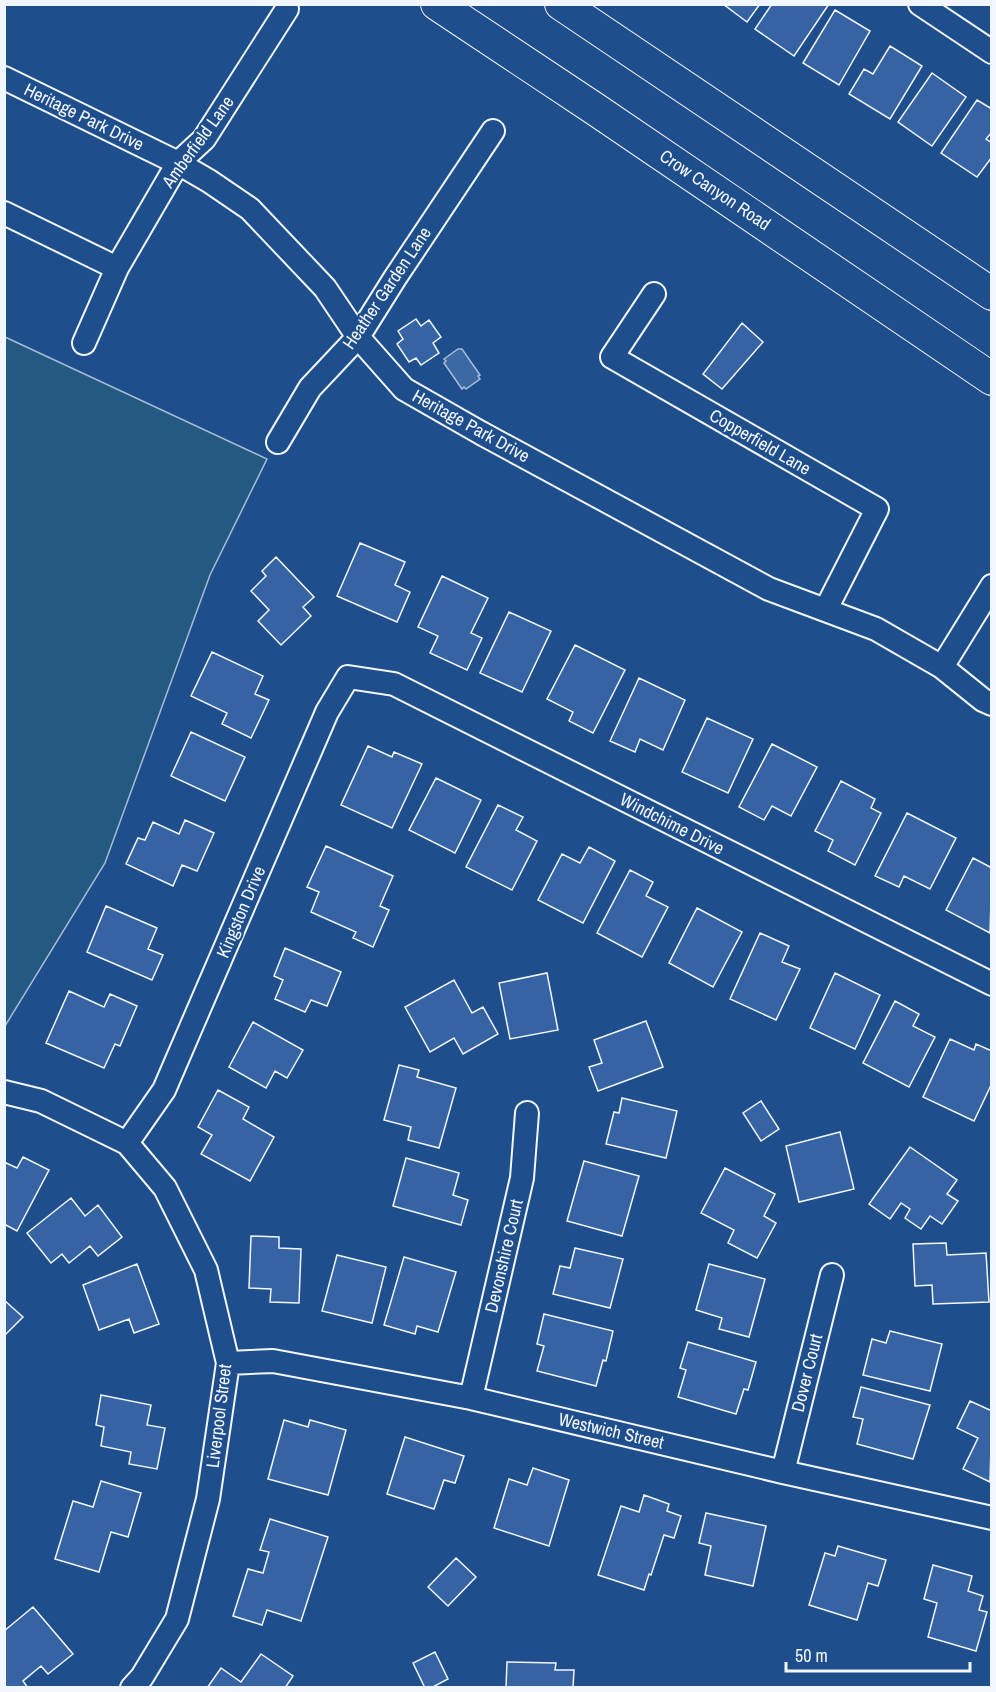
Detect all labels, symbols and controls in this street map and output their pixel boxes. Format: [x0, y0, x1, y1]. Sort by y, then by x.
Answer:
street label: Heritage Park Drive [20, 77, 148, 156]
street label: Amberfield Lane [155, 91, 240, 194]
street label: Crow Canyon Road [655, 143, 776, 236]
street label: Heather Garden Lane [336, 222, 437, 354]
street label: Heritage Park Drive [408, 383, 534, 468]
street label: Copperfield Lane [705, 402, 816, 481]
street label: Windchime Drive [616, 787, 729, 861]
street label: Kingston Drive [210, 862, 271, 962]
street label: Devonshire Court [478, 1197, 529, 1315]
street label: Dover Court [785, 1331, 828, 1415]
street label: Liverpool Street [200, 1363, 237, 1469]
street label: Westwich Street [556, 1406, 666, 1455]
scale bar [786, 1635, 970, 1673]
text: 50 m [795, 1643, 828, 1668]

